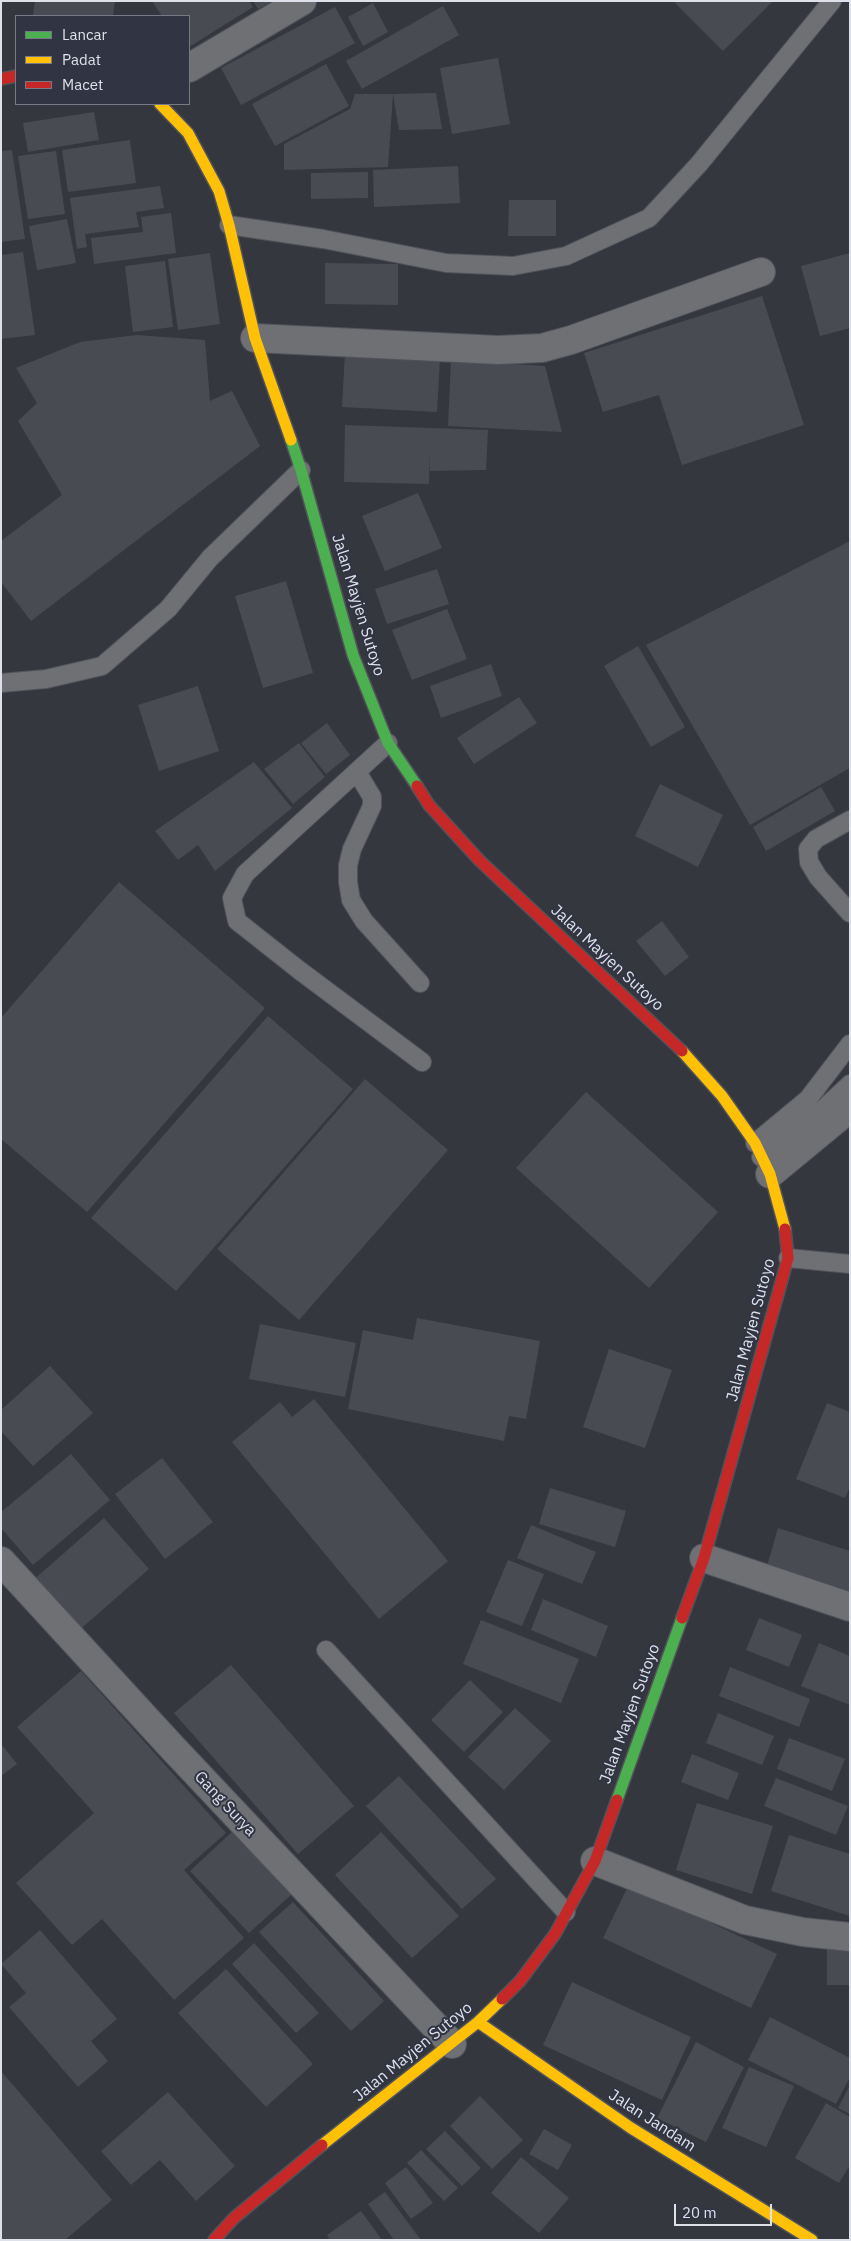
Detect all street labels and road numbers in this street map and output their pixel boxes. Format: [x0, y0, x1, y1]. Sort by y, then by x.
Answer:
street label: Jalan Mayjen Sutoyo [327, 532, 389, 678]
street label: Jalan Mayjen Sutoyo [547, 901, 667, 1015]
street label: Jalan Mayjen Sutoyo [723, 1256, 779, 1404]
street label: Jalan Mayjen Sutoyo [596, 1642, 664, 1786]
street label: Gang Surya [190, 1768, 260, 1840]
street label: Jalan Mayjen Sutoyo [350, 1998, 476, 2106]
street label: Jalan Jandam [605, 2086, 699, 2156]

